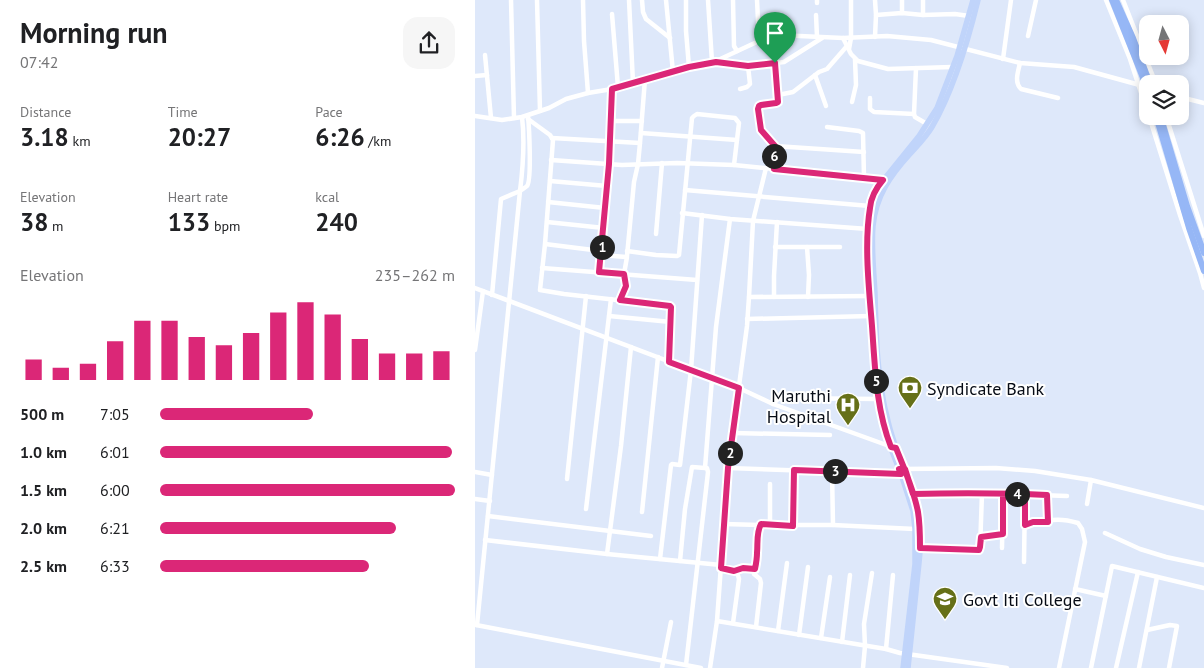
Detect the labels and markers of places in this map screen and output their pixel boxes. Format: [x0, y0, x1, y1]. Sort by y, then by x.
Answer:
pin [754, 12, 796, 63]
pin: 6 [761, 144, 787, 168]
pin: 1 [589, 234, 615, 260]
pin: 5 [863, 368, 889, 394]
bank icon: Syndicate Bank [897, 375, 923, 409]
place label: Syndicate Bank [927, 377, 1044, 400]
place label: Maruthi Hospital [767, 384, 832, 428]
hospital icon: Maruthi Hospital [835, 392, 861, 426]
pin: 2 [717, 440, 743, 466]
pin: 3 [823, 458, 847, 484]
pin: 4 [1005, 482, 1029, 506]
school or university icon: Govt Iti College [932, 586, 958, 620]
place label: Govt Iti College [963, 588, 1082, 611]

